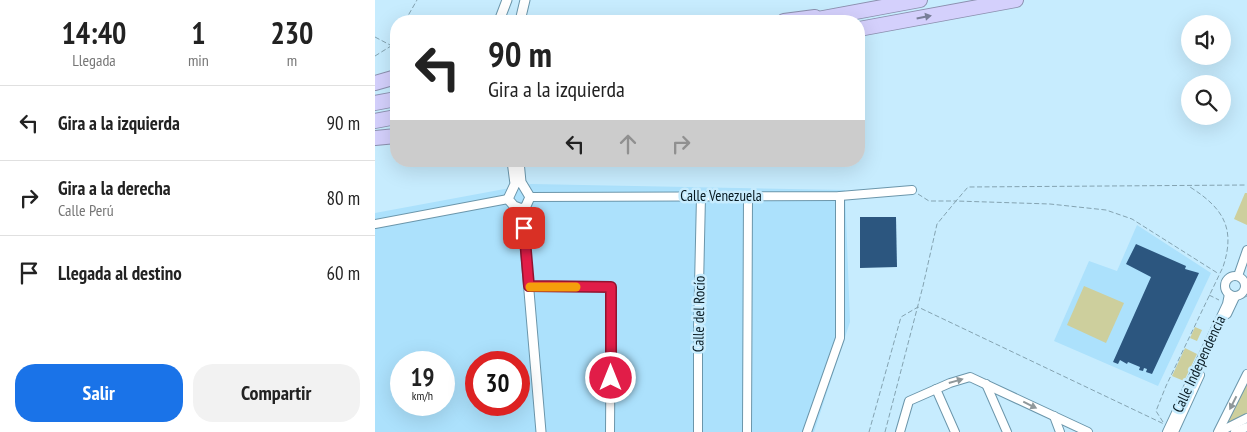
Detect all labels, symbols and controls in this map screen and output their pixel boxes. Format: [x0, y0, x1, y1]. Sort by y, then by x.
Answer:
text: 14:40 [62, 13, 126, 52]
text: 1 [191, 13, 206, 52]
text: 230 [270, 13, 313, 52]
one-way arrow [916, 13, 932, 21]
map controls [1181, 15, 1231, 125]
button: sound [1181, 15, 1231, 65]
text: 90 m [488, 31, 552, 77]
icon: left [405, 35, 470, 100]
text: Llegada [72, 50, 116, 70]
text: min [188, 50, 209, 70]
text: m [287, 50, 297, 70]
text: Gira a la izquierda [488, 75, 625, 103]
button: search [1181, 75, 1231, 125]
icon: left [15, 109, 43, 137]
text: Gira a la izquierda [58, 111, 180, 135]
text: 90 m [327, 111, 360, 135]
icon: left [561, 130, 589, 158]
icon: ahead [614, 130, 642, 158]
icon: right [667, 130, 695, 158]
text: Gira a la derecha [58, 176, 171, 200]
icon: right [15, 184, 43, 212]
text: 80 m [327, 186, 360, 210]
street label: Calle Venezuela [680, 186, 762, 205]
text: Calle Perú [58, 200, 114, 220]
pin [503, 207, 545, 249]
icon: arrive [510, 214, 538, 242]
icon: arrive [15, 259, 43, 287]
text: Llegada al destino [58, 261, 182, 285]
text: 60 m [327, 261, 360, 285]
street label: Calle del Rocío [688, 276, 709, 352]
street label: Calle Independencia [1168, 312, 1229, 415]
speed limit sign: 30 [465, 351, 530, 416]
position arrow [584, 351, 636, 403]
text: 19 [411, 361, 434, 393]
button: Salir [15, 364, 183, 422]
button: Compartir [193, 364, 360, 422]
one-way arrow [949, 377, 964, 385]
text: km/h [412, 388, 433, 403]
one-way arrow [1228, 396, 1236, 410]
one-way arrow [1022, 401, 1037, 409]

